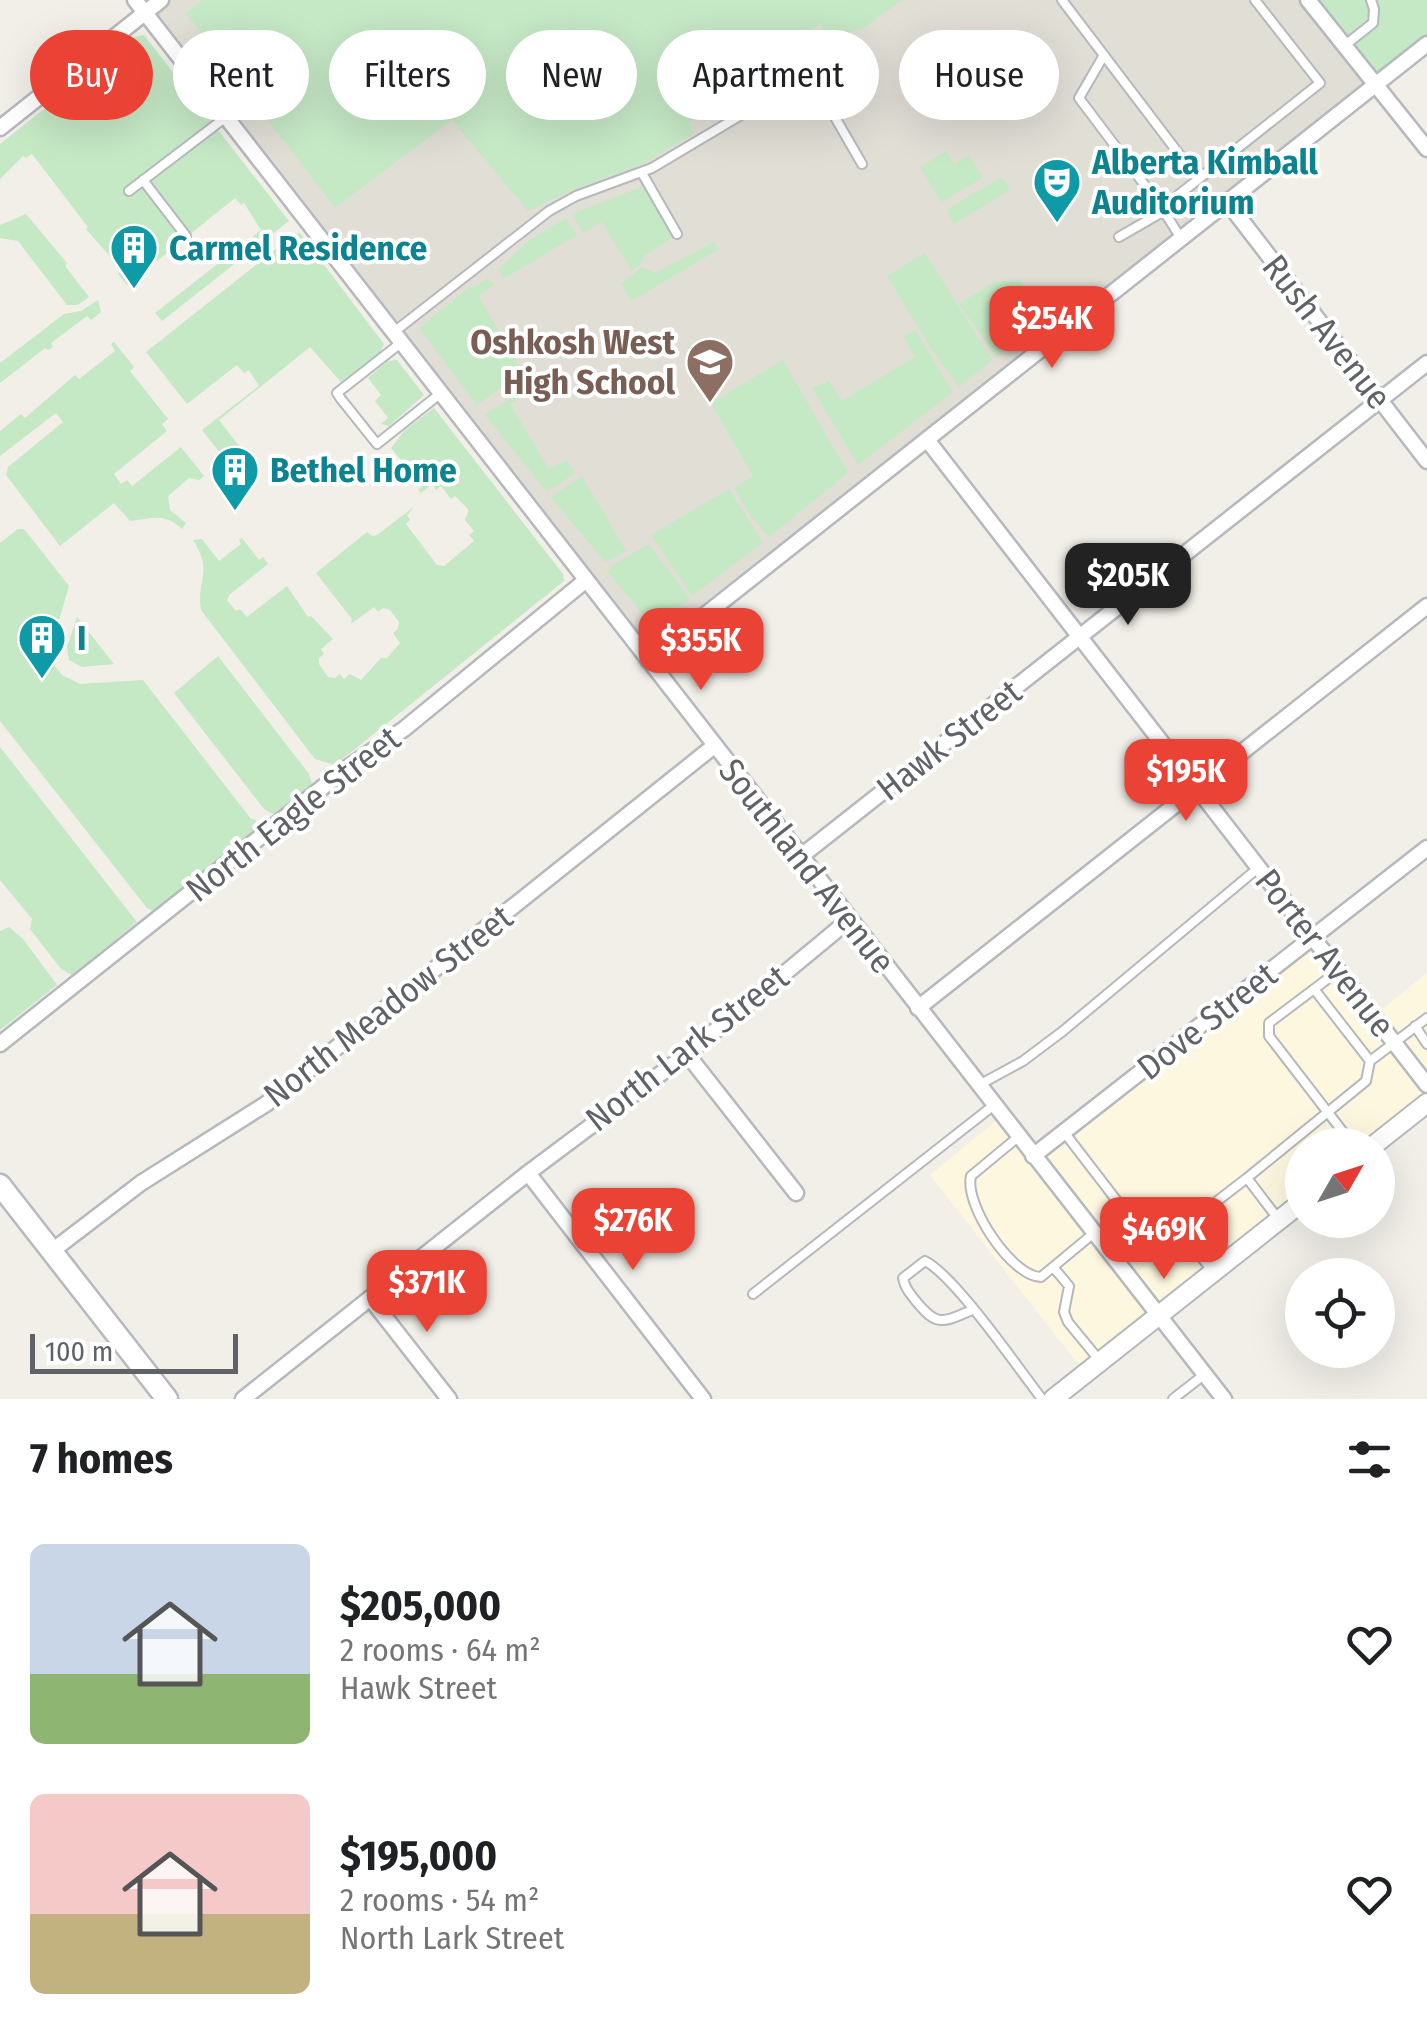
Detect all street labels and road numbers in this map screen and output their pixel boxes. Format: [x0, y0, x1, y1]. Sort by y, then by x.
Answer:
street label: Rush Avenue [1254, 247, 1400, 417]
street label: Hawk Street [868, 670, 1030, 809]
street label: North Eagle Street [178, 717, 409, 911]
street label: Southland Avenue [710, 750, 904, 982]
street label: Porter Avenue [1246, 861, 1404, 1045]
street label: North Meadow Street [256, 896, 521, 1116]
street label: Dove Street [1129, 953, 1286, 1089]
street label: North Lark Street [577, 956, 797, 1140]

